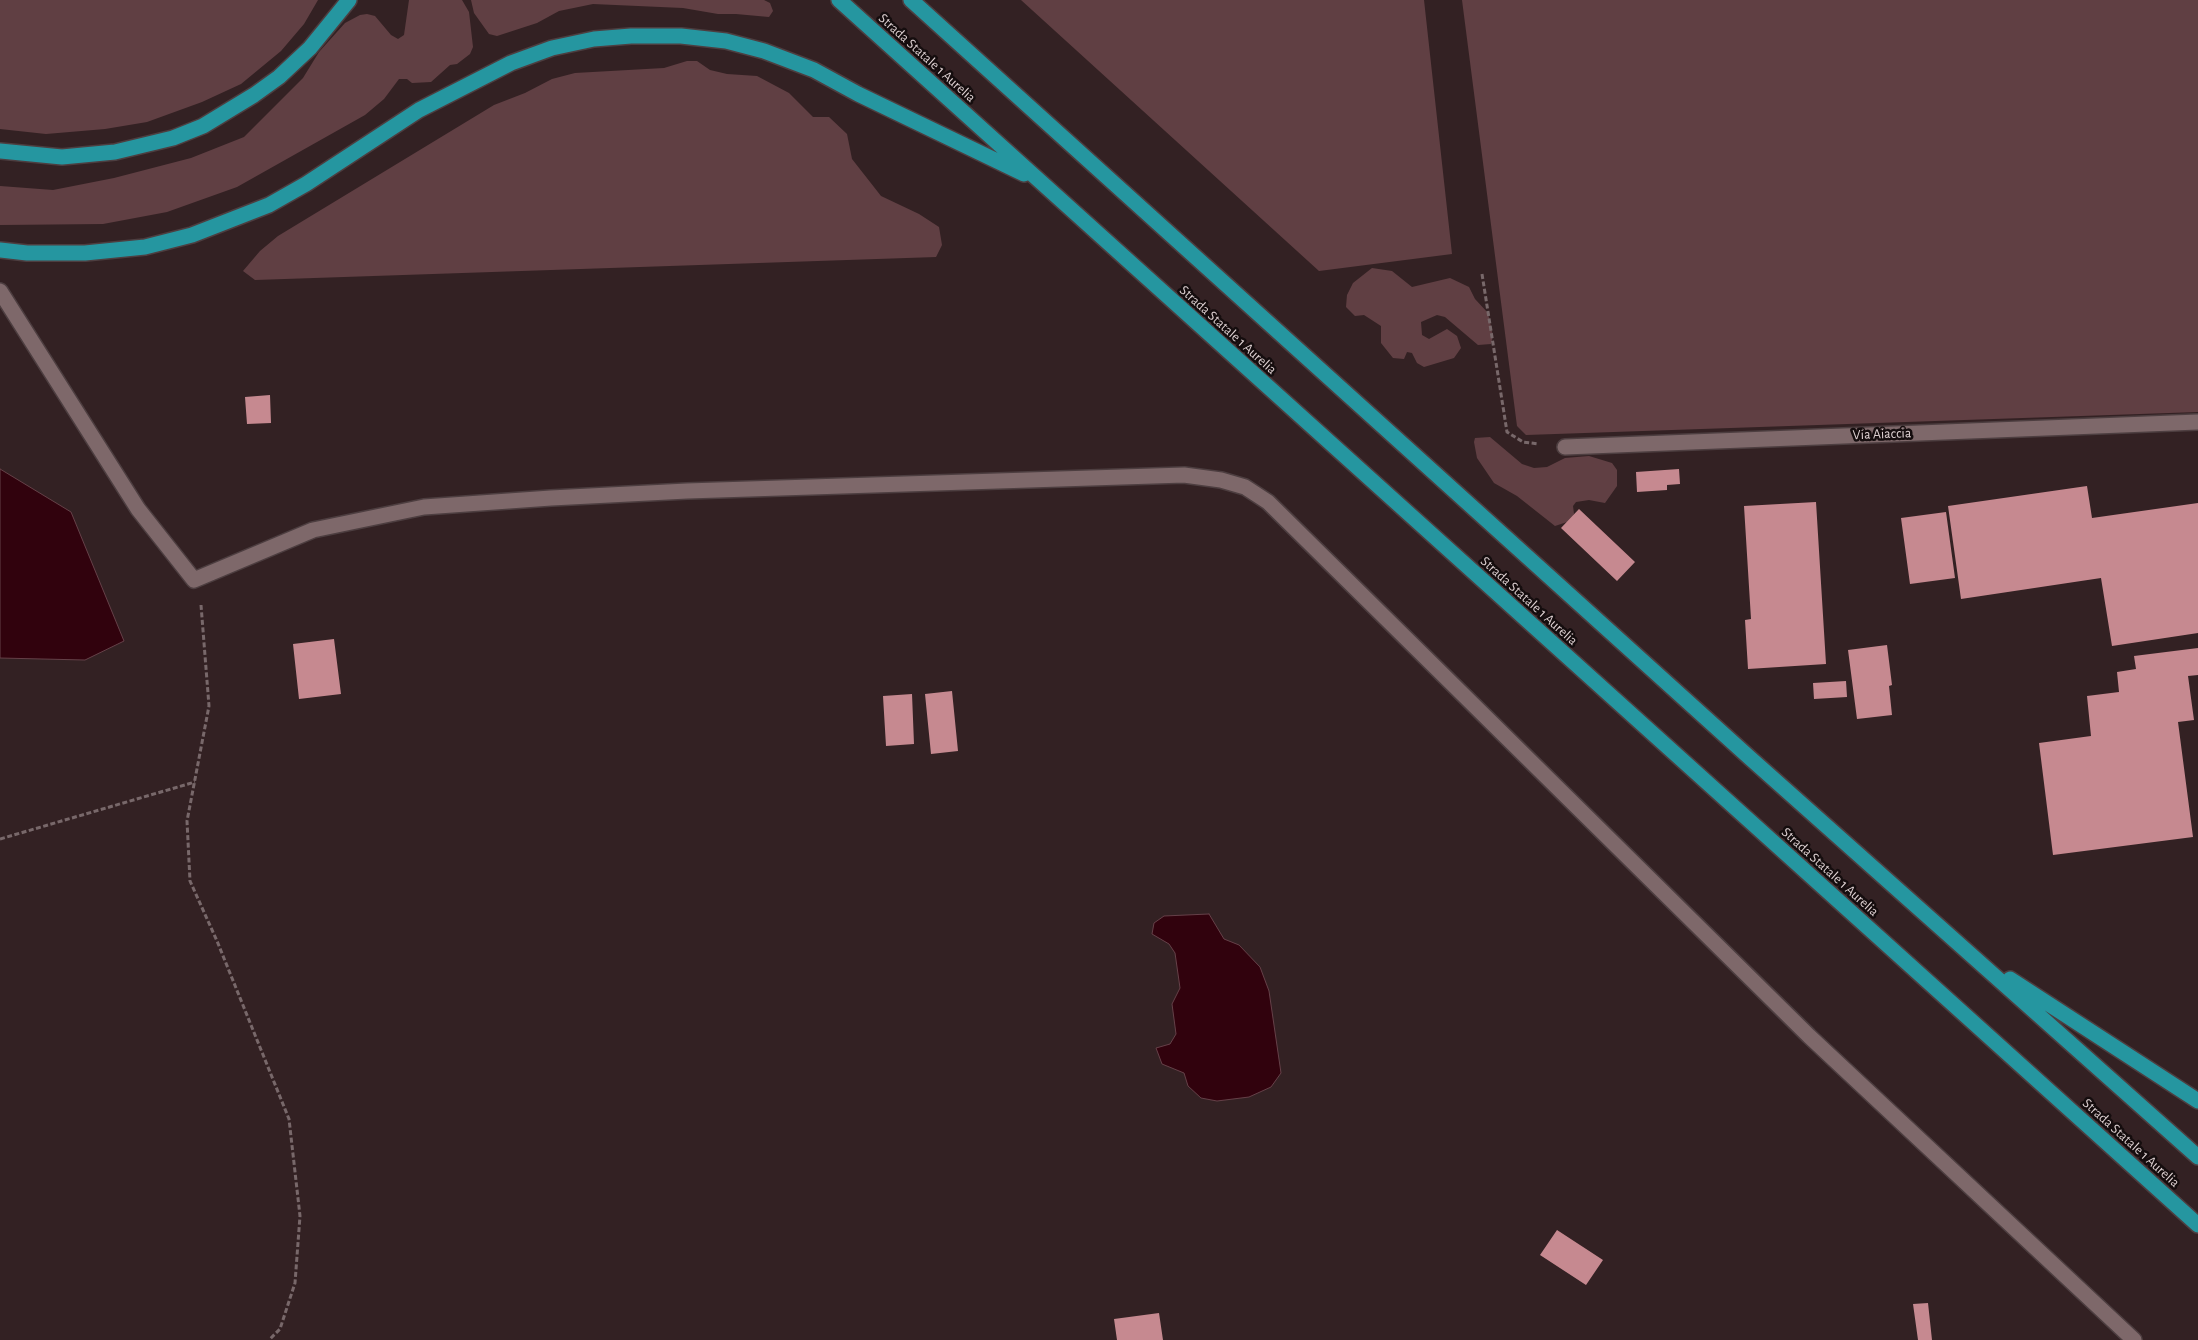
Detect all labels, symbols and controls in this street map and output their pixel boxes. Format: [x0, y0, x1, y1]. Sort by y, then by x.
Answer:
street label: Strada Statale 1 Aurelia [875, 10, 979, 106]
street label: Strada Statale 1 Aurelia [1176, 282, 1280, 378]
street label: Via Aiaccia [1852, 425, 1912, 443]
street label: Strada Statale 1 Aurelia [1477, 553, 1581, 649]
street label: Strada Statale 1 Aurelia [1778, 824, 1882, 920]
street label: Strada Statale 1 Aurelia [2079, 1095, 2183, 1191]

